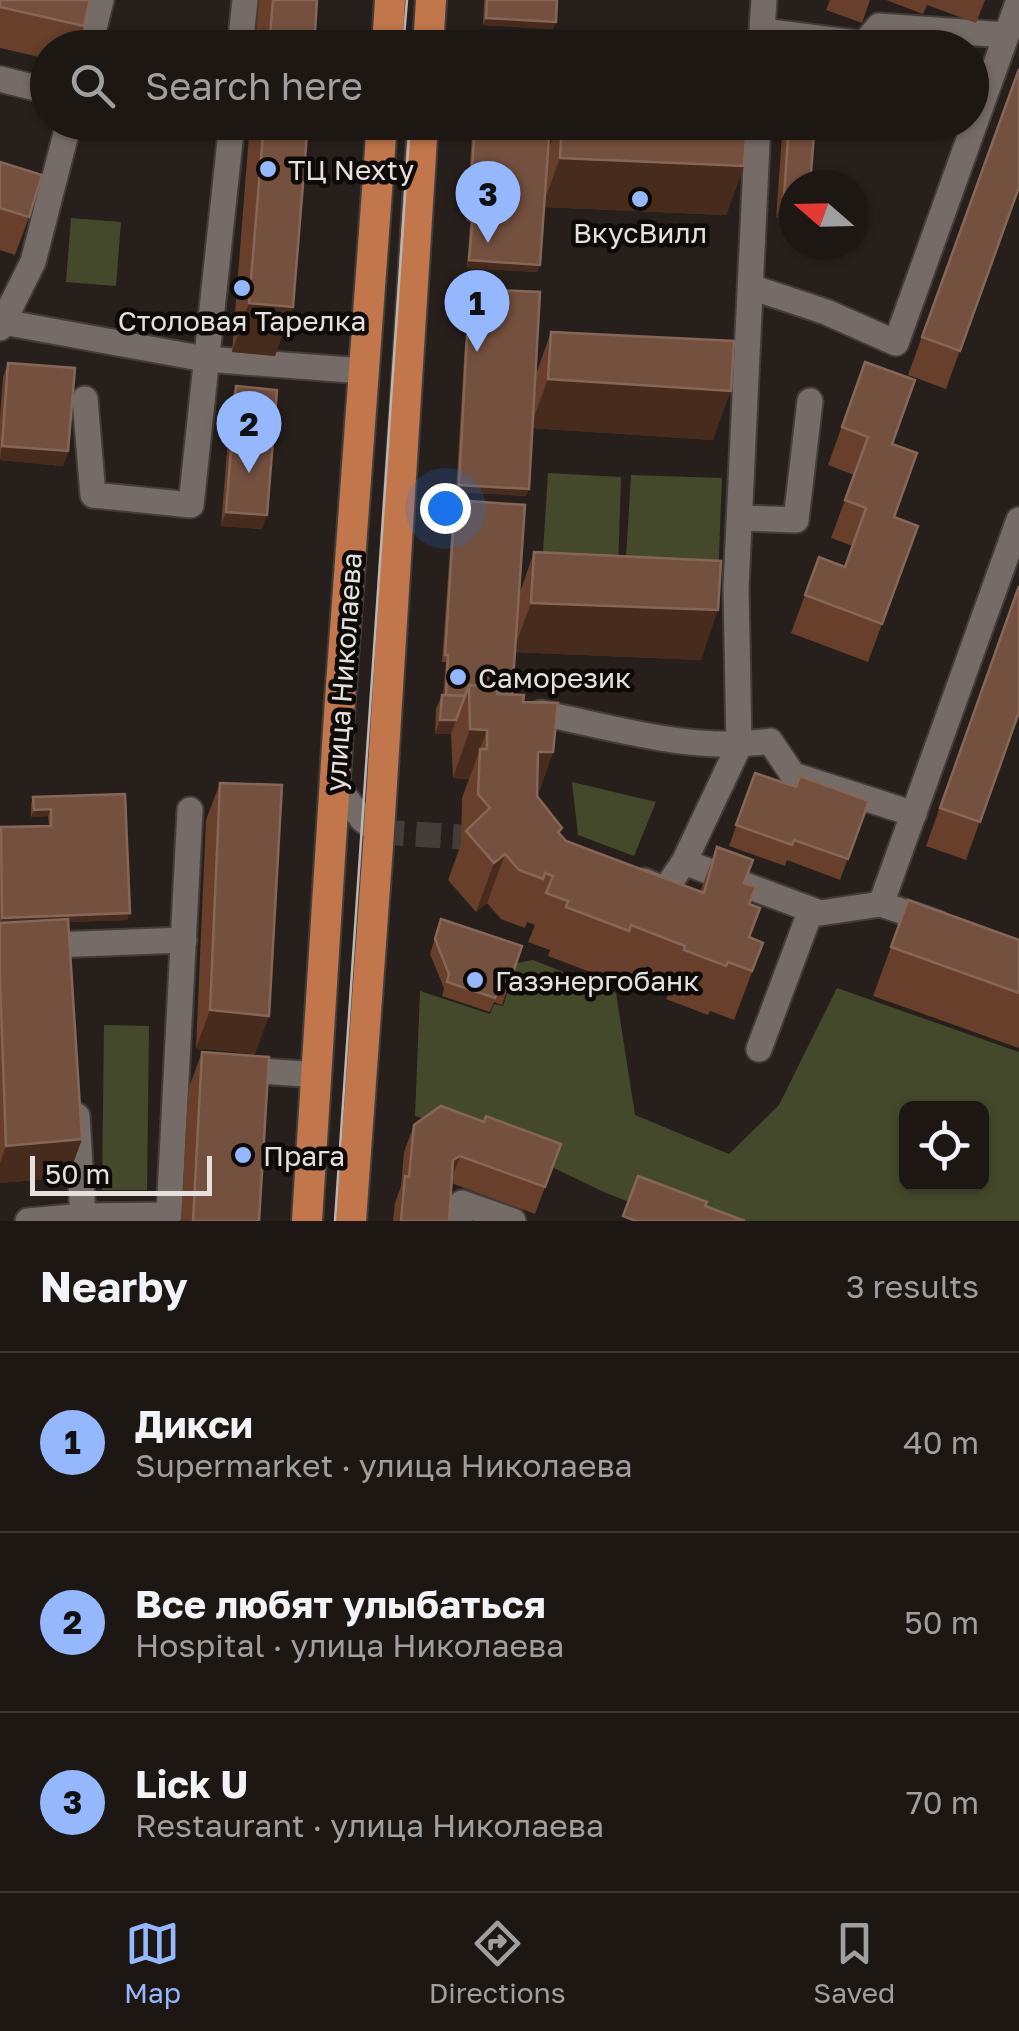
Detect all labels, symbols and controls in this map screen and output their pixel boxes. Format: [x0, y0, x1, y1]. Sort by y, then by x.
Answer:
search box [30, 30, 989, 140]
icon: search [65, 58, 120, 113]
text: Search here [145, 63, 363, 108]
place label: ТЦ Nexty [288, 153, 414, 186]
marker: ТЦ Nexty [257, 158, 279, 180]
pin: 3 [456, 160, 520, 243]
north arrow [779, 170, 869, 260]
marker: ВкусВилл [629, 188, 651, 210]
place label: ВкусВилл [573, 216, 707, 249]
pin: 1 [444, 270, 510, 352]
marker: Столовая Тарелка [231, 277, 253, 299]
place label: Столовая Тарелка [118, 304, 366, 337]
pin: 2 [216, 390, 282, 473]
your location [420, 483, 471, 534]
street label: улица Николаева [318, 551, 368, 793]
place label: Саморезик [478, 661, 631, 694]
marker: Саморезик [447, 666, 469, 688]
place label: Газэнергобанк [495, 964, 699, 997]
marker: Газэнергобанк [464, 969, 486, 991]
map controls [899, 1101, 989, 1191]
button: locate [899, 1101, 989, 1191]
place label: Прага [263, 1139, 345, 1172]
marker: Прага [232, 1144, 254, 1166]
scale bar [30, 1151, 212, 1196]
text: 50 m [45, 1157, 110, 1190]
text: Nearby [40, 1261, 188, 1311]
text: 3 results [846, 1267, 979, 1305]
text: Дикси [135, 1401, 253, 1446]
text: 1 [64, 1423, 81, 1461]
text: 40 m [903, 1423, 979, 1461]
text: Supermarket · улица Николаева [135, 1446, 633, 1484]
text: Все любят улыбаться [135, 1581, 546, 1626]
text: 2 [63, 1603, 82, 1641]
text: 50 m [904, 1603, 979, 1641]
text: Hospital · улица Николаева [135, 1626, 564, 1664]
text: Lick U [135, 1761, 248, 1806]
text: 3 [63, 1783, 82, 1821]
text: 70 m [906, 1783, 979, 1821]
text: Restaurant · улица Николаева [135, 1806, 604, 1844]
tab: Map [124, 1916, 181, 2009]
tab: Directions [429, 1916, 566, 2009]
tab: Saved [813, 1916, 895, 2009]

